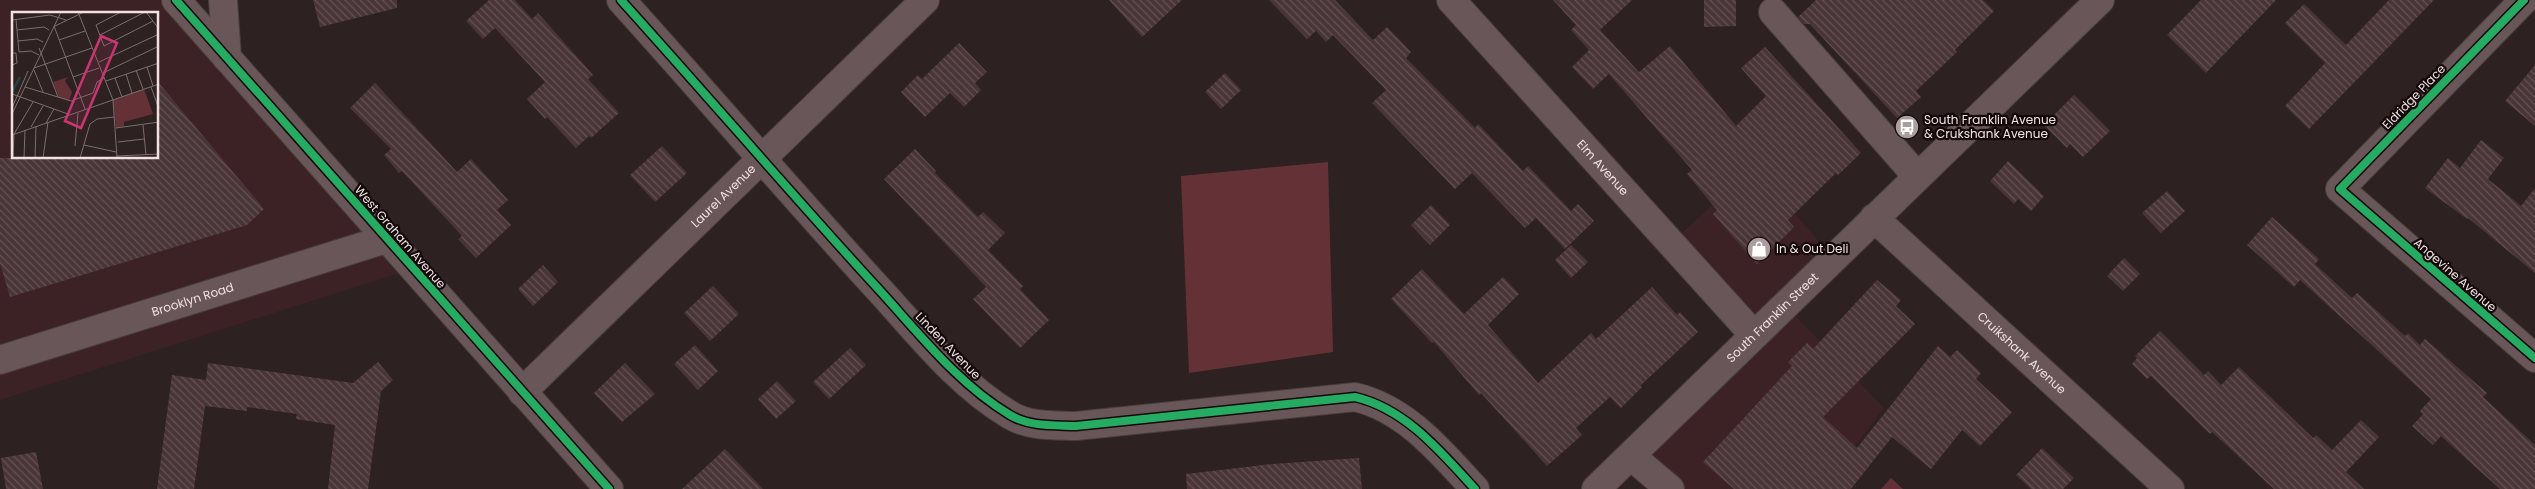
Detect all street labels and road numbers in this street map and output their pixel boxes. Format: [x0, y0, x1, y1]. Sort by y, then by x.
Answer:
street label: Eldridge Place [2378, 60, 2449, 133]
street label: Elm Avenue [1573, 136, 1633, 199]
street label: Laurel Avenue [687, 160, 759, 231]
street label: West Graham Avenue [351, 182, 450, 292]
street label: Angevine Avenue [2410, 234, 2500, 315]
street label: South Franklin Street [1722, 269, 1822, 366]
street label: Brooklyn Road [149, 278, 236, 320]
street label: Linden Avenue [912, 308, 985, 383]
street label: Cruikshank Avenue [1974, 308, 2070, 398]

